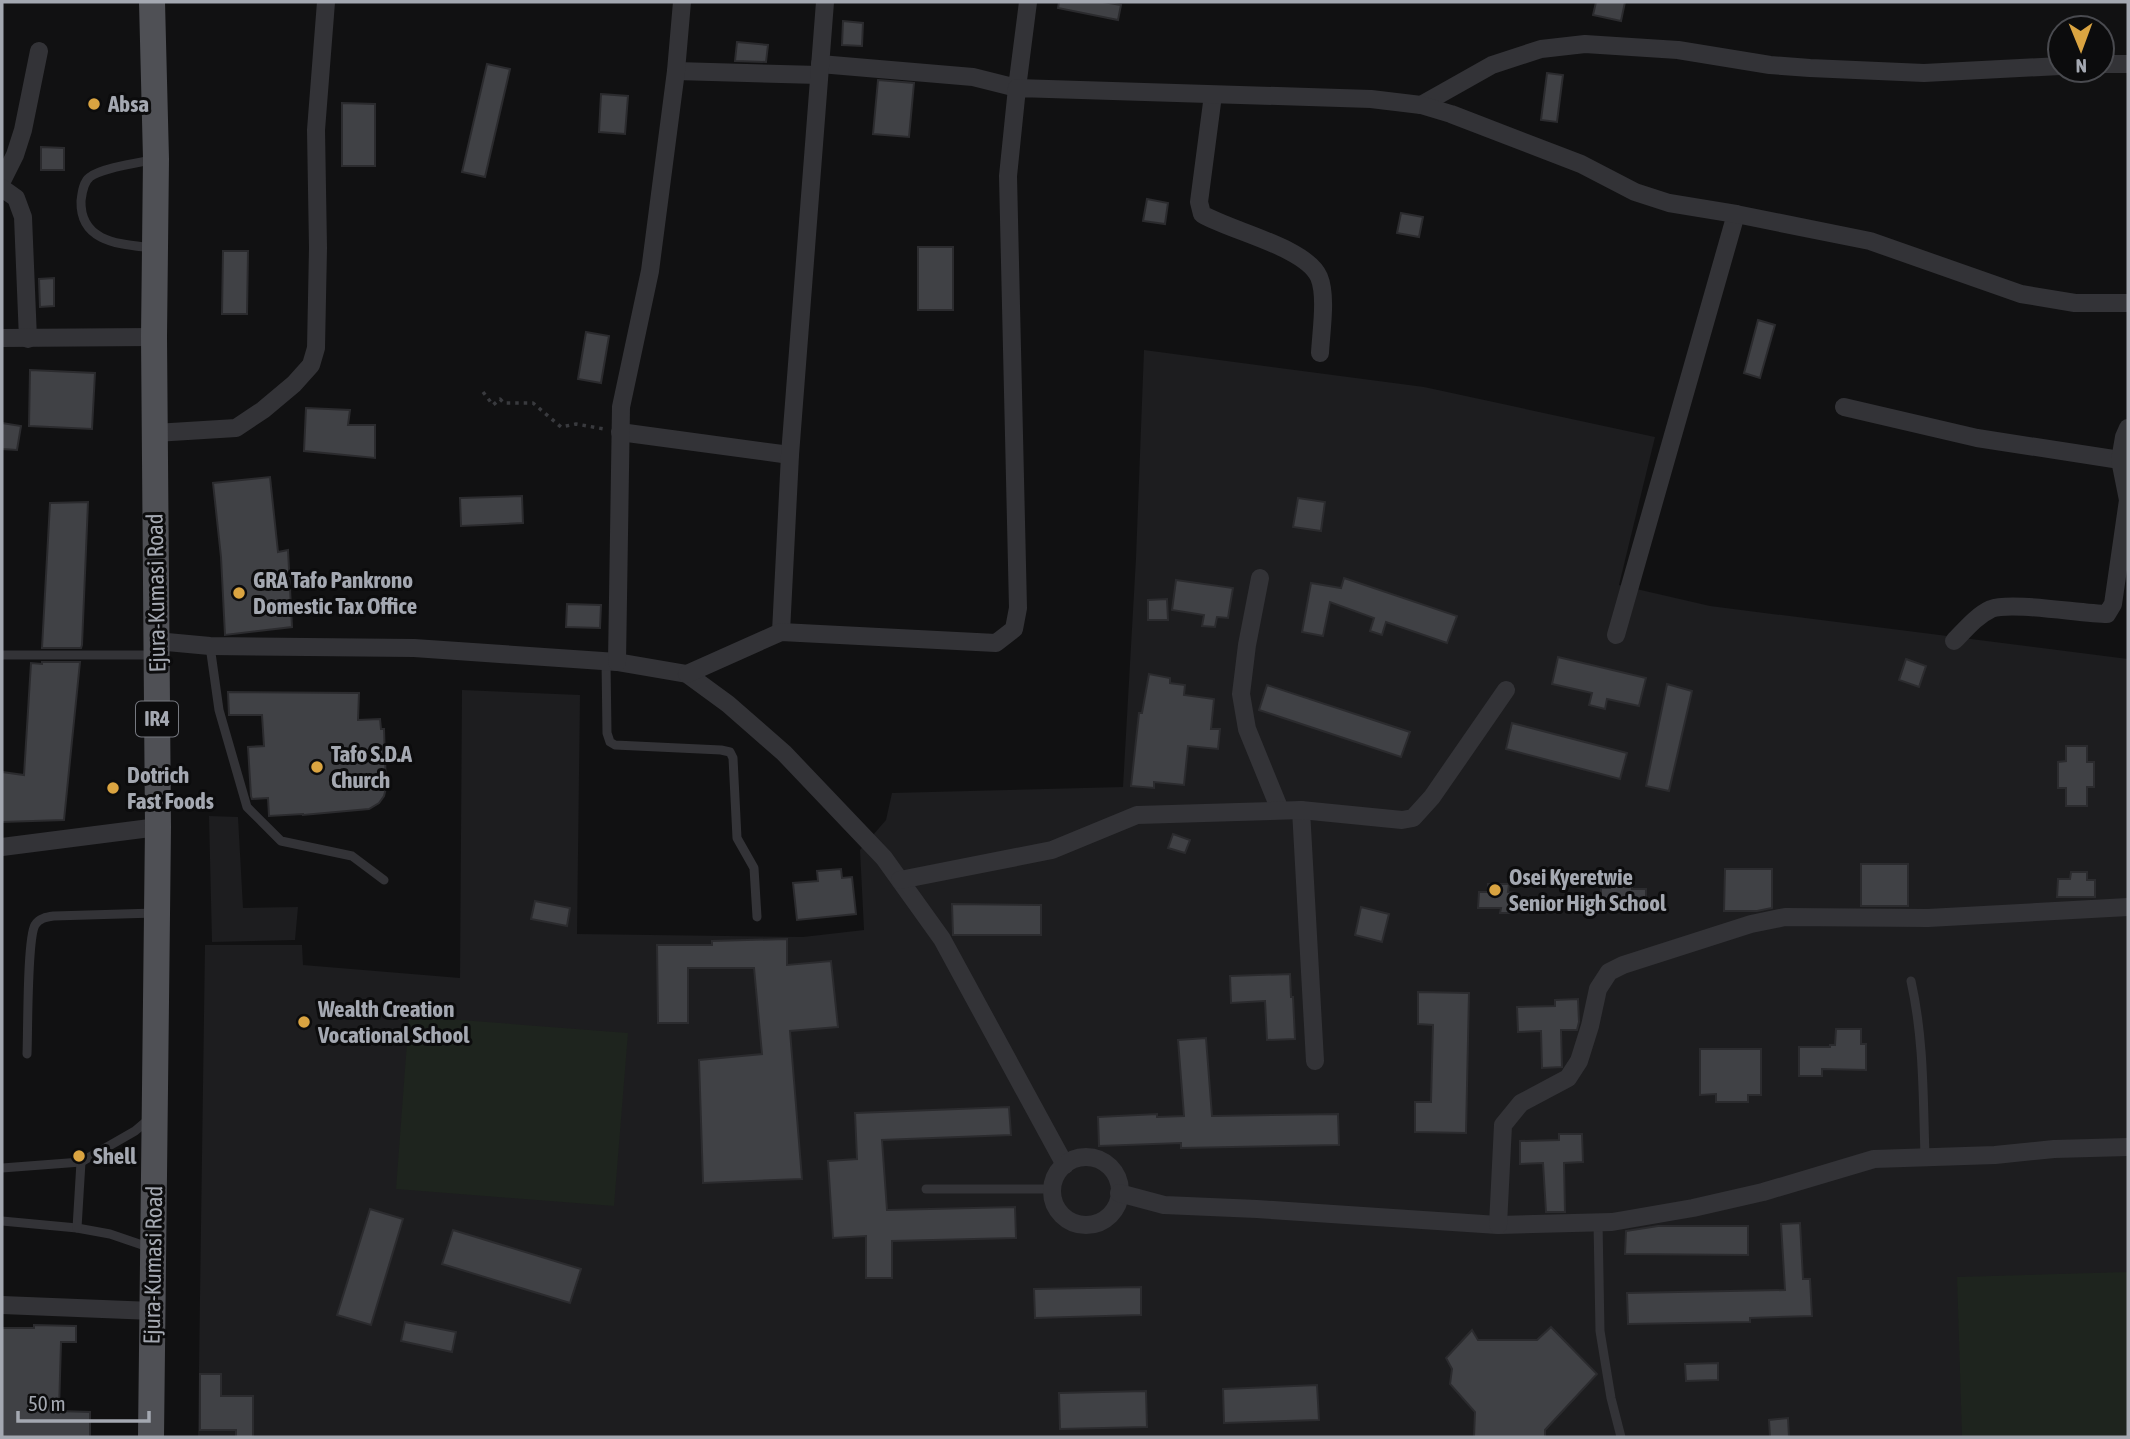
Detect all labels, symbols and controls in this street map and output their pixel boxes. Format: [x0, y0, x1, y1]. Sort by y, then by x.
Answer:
north arrow [2046, 14, 2116, 84]
text: N [2075, 55, 2087, 77]
place label: Absa [107, 91, 149, 117]
marker: Absa [86, 96, 102, 112]
street label: Ejura-Kumasi Road [142, 513, 170, 673]
place label: GRA Tafo Pankrono Domestic Tax Office [253, 567, 417, 619]
marker: GRA Tafo Pankrono Domestic Tax Office [231, 585, 247, 601]
road number: IR4 [136, 702, 178, 736]
place label: Tafo S.D.A Church [331, 741, 413, 793]
marker: Tafo S.D.A Church [309, 759, 325, 775]
place label: Dotrich Fast Foods [127, 762, 214, 814]
marker: Dotrich Fast Foods [105, 780, 121, 796]
place label: Osei Kyeretwie Senior High School [1509, 864, 1667, 916]
marker: Osei Kyeretwie Senior High School [1487, 882, 1503, 898]
place label: Wealth Creation Vocational School [317, 996, 470, 1048]
marker: Wealth Creation Vocational School [296, 1014, 312, 1030]
place label: Shell [93, 1143, 137, 1169]
marker: Shell [71, 1148, 87, 1164]
street label: Ejura-Kumasi Road [139, 1185, 167, 1345]
scale bar [18, 1380, 149, 1424]
text: 50 m [28, 1391, 66, 1415]

